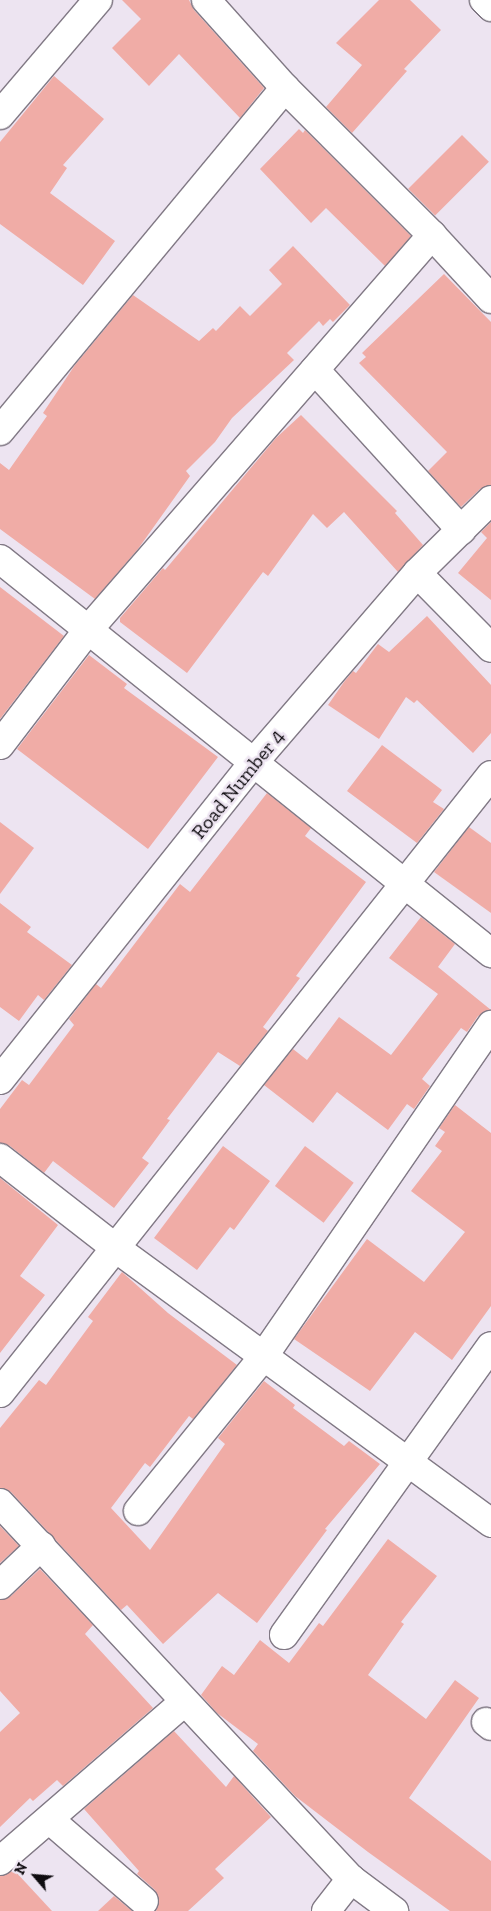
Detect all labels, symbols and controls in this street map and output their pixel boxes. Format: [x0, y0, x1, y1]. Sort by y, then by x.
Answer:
street label: Road Number 4 [186, 724, 290, 844]
north arrow [10, 1851, 60, 1901]
text: N [11, 1860, 31, 1878]

